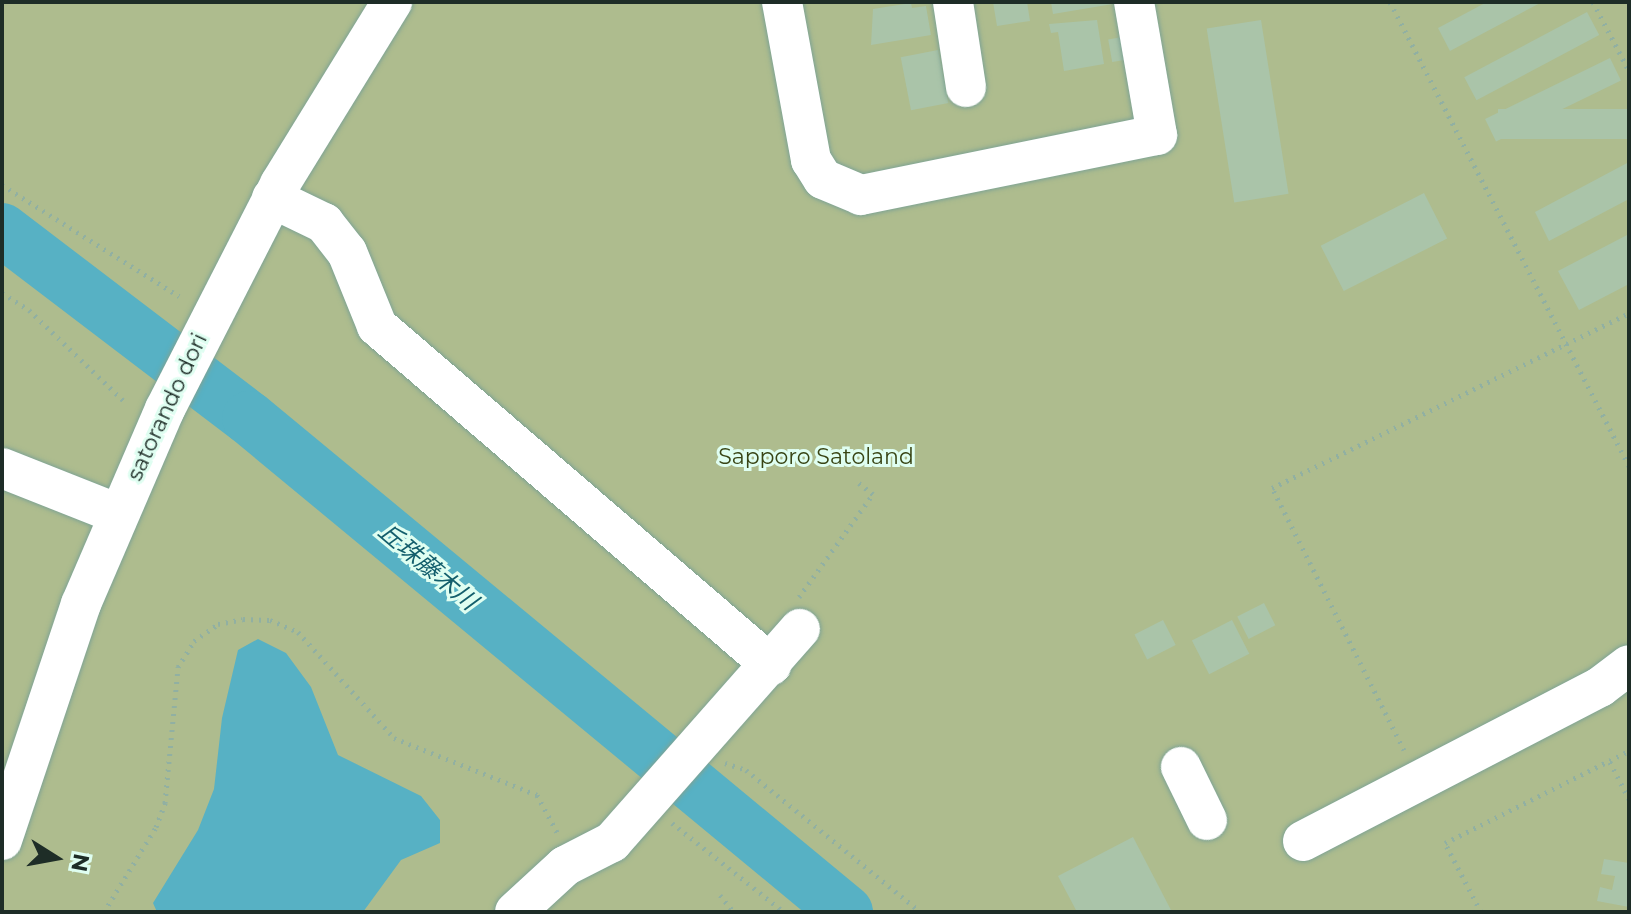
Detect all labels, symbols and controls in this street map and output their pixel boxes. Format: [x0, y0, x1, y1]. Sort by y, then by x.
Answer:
street label: satorando dori [121, 329, 213, 485]
park label: Sapporo Satoland [718, 444, 914, 470]
water label: 丘珠藤木川 [373, 516, 483, 616]
north arrow [16, 818, 96, 898]
text: N [65, 851, 95, 874]

